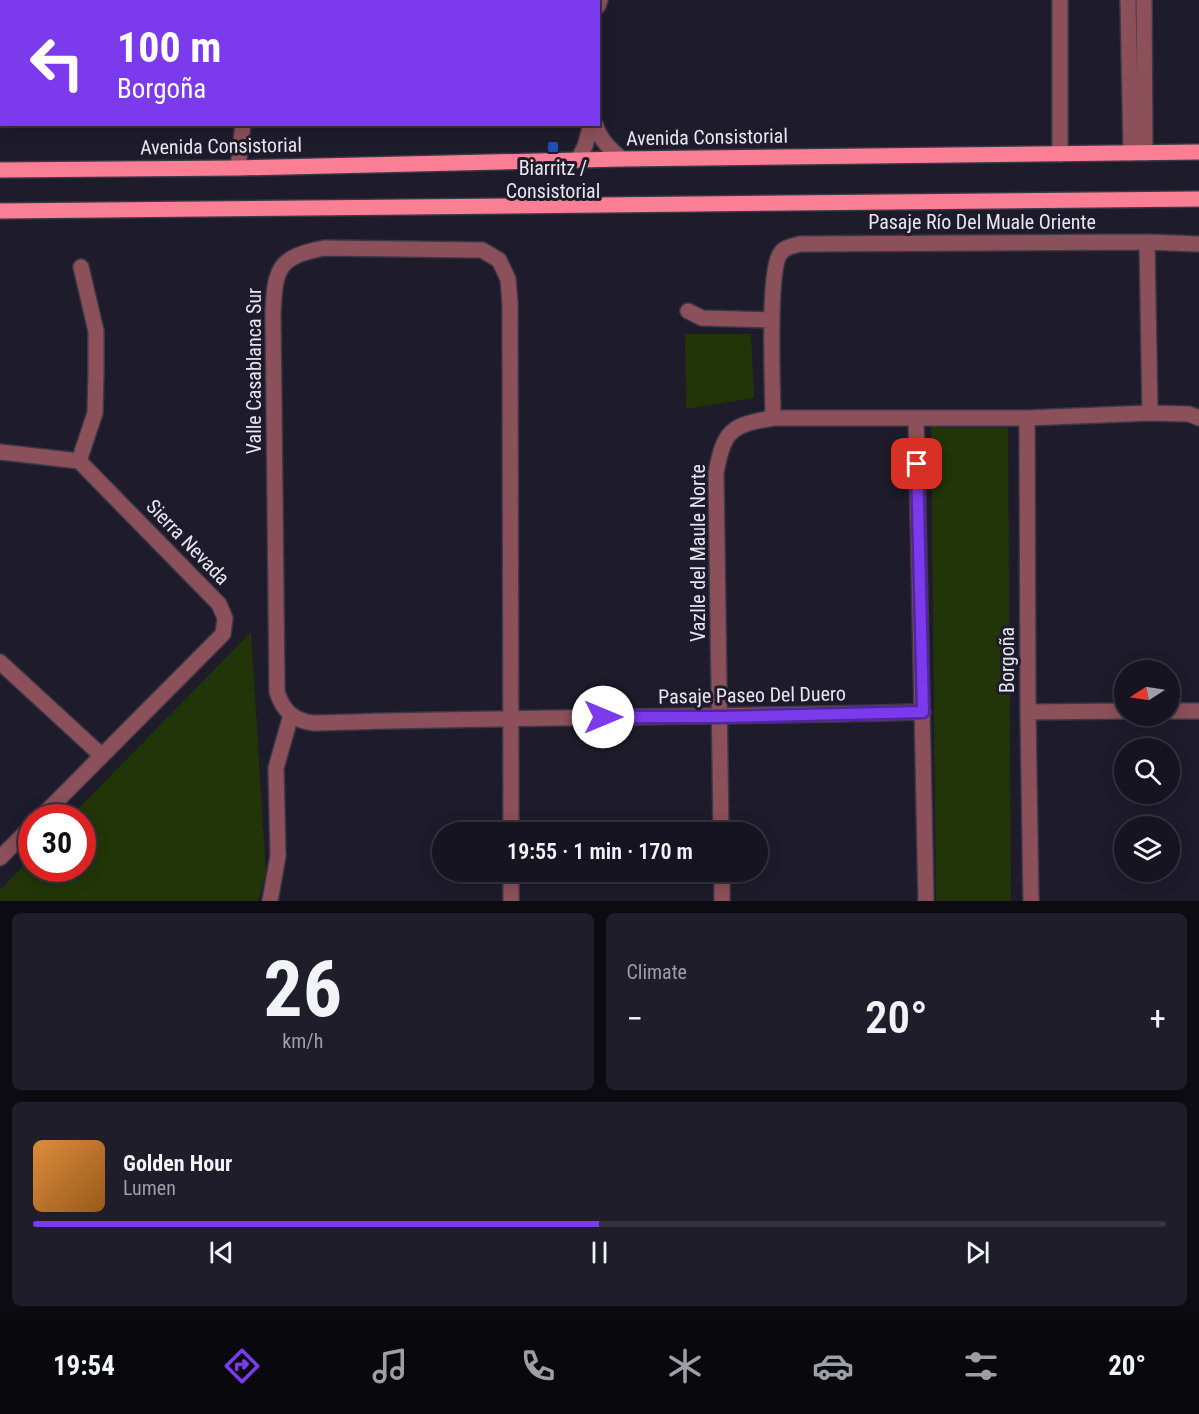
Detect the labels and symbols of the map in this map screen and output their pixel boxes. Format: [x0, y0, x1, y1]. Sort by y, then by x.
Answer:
street label: Avenida Consistorial [626, 124, 788, 150]
street label: Avenida Consistorial [140, 133, 302, 159]
marker: Biarritz / Consistorial [546, 140, 560, 154]
place label: Biarritz / Consistorial [506, 156, 600, 203]
street label: Pasaje Río Del Muale Oriente [868, 210, 1096, 234]
street label: Valle Casablanca Sur [242, 288, 266, 454]
pin [891, 438, 942, 489]
street label: Vazlle del Maule Norte [686, 464, 710, 642]
street label: Sierra Nevada [141, 494, 235, 590]
street label: Borgoña [995, 627, 1019, 693]
north arrow [1114, 660, 1180, 726]
street label: Pasaje Paseo Del Duero [658, 681, 846, 709]
position arrow [571, 685, 635, 749]
speed limit sign: 30 [18, 804, 96, 882]

